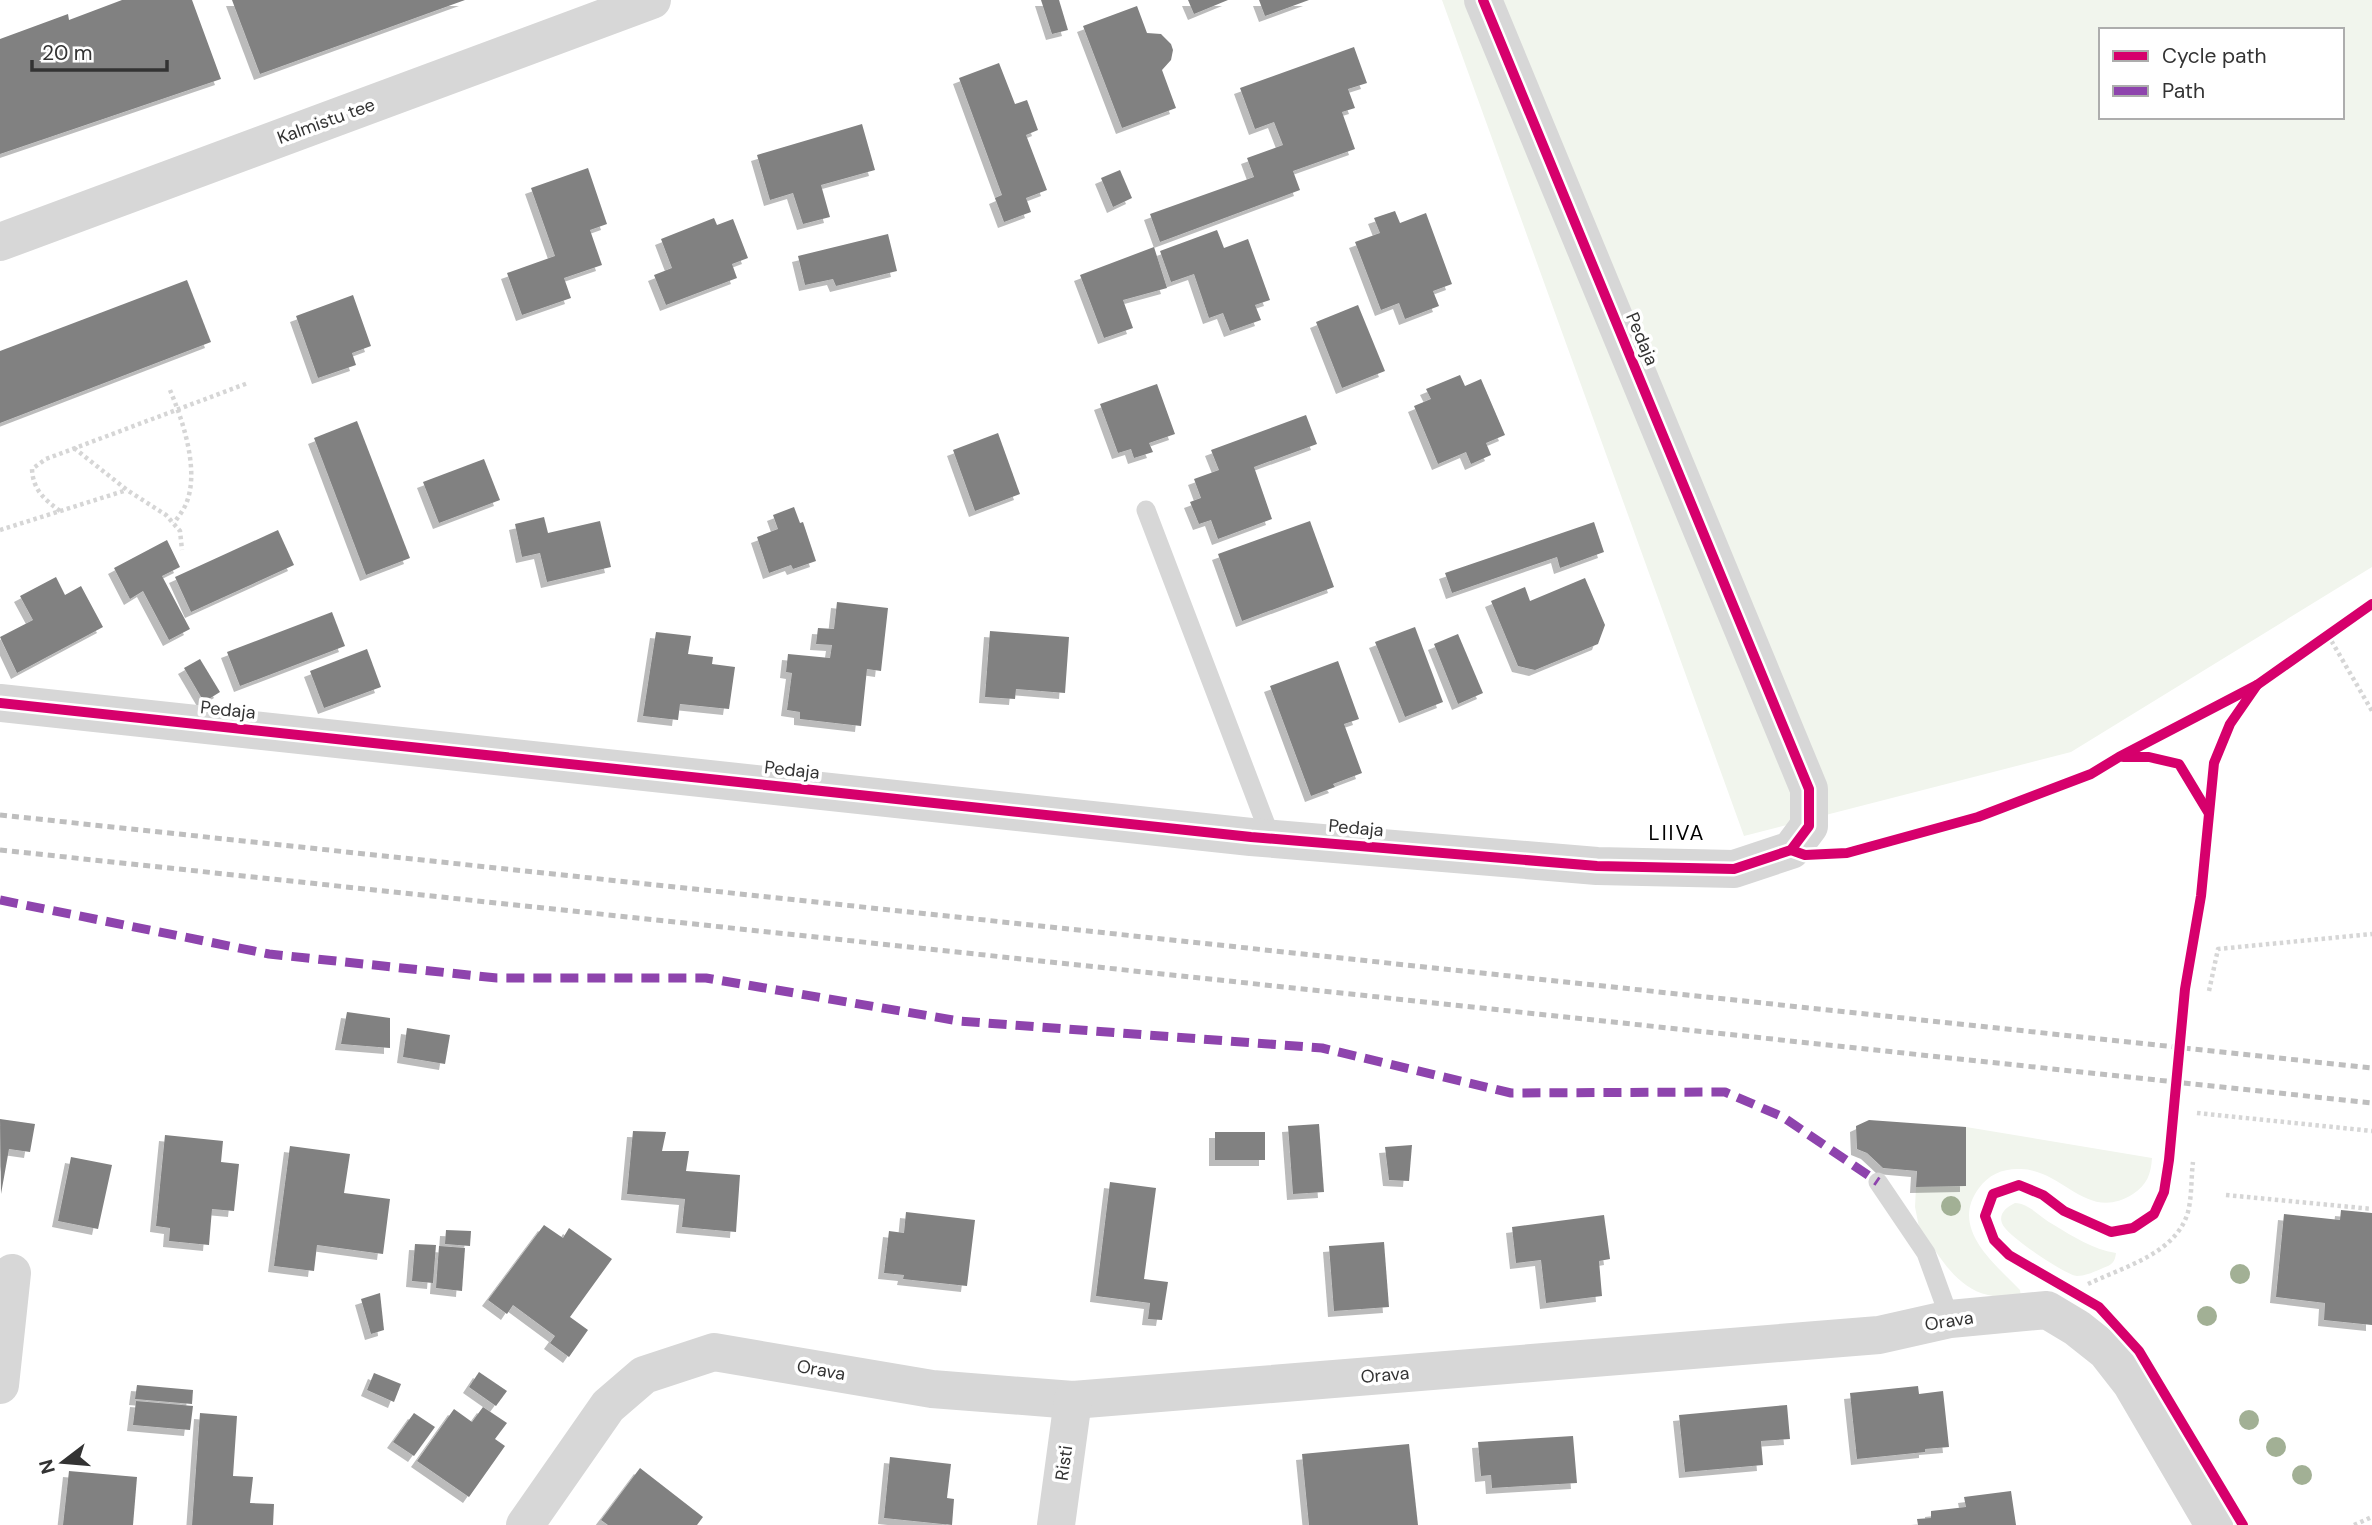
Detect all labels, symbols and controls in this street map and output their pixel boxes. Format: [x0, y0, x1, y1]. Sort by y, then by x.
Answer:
scale bar [32, 28, 166, 72]
legend [2099, 28, 2344, 119]
text: 20 m [42, 39, 93, 67]
text: Cycle path [2162, 42, 2267, 70]
text: Path [2162, 77, 2205, 105]
street label: Kalmistu tee [274, 92, 378, 150]
street label: Pedaja [1620, 309, 1664, 369]
street label: Pedaja [199, 695, 257, 725]
street label: Pedaja [763, 755, 821, 785]
street label: Pedaja [1327, 814, 1385, 842]
district label: LIIVA [1649, 819, 1705, 847]
street label: Orava [1923, 1305, 1975, 1337]
street label: Orava [795, 1354, 847, 1386]
street label: Orava [1360, 1361, 1410, 1389]
north arrow [28, 1427, 98, 1497]
street label: Risti [1050, 1444, 1078, 1482]
text: N [33, 1456, 61, 1477]

